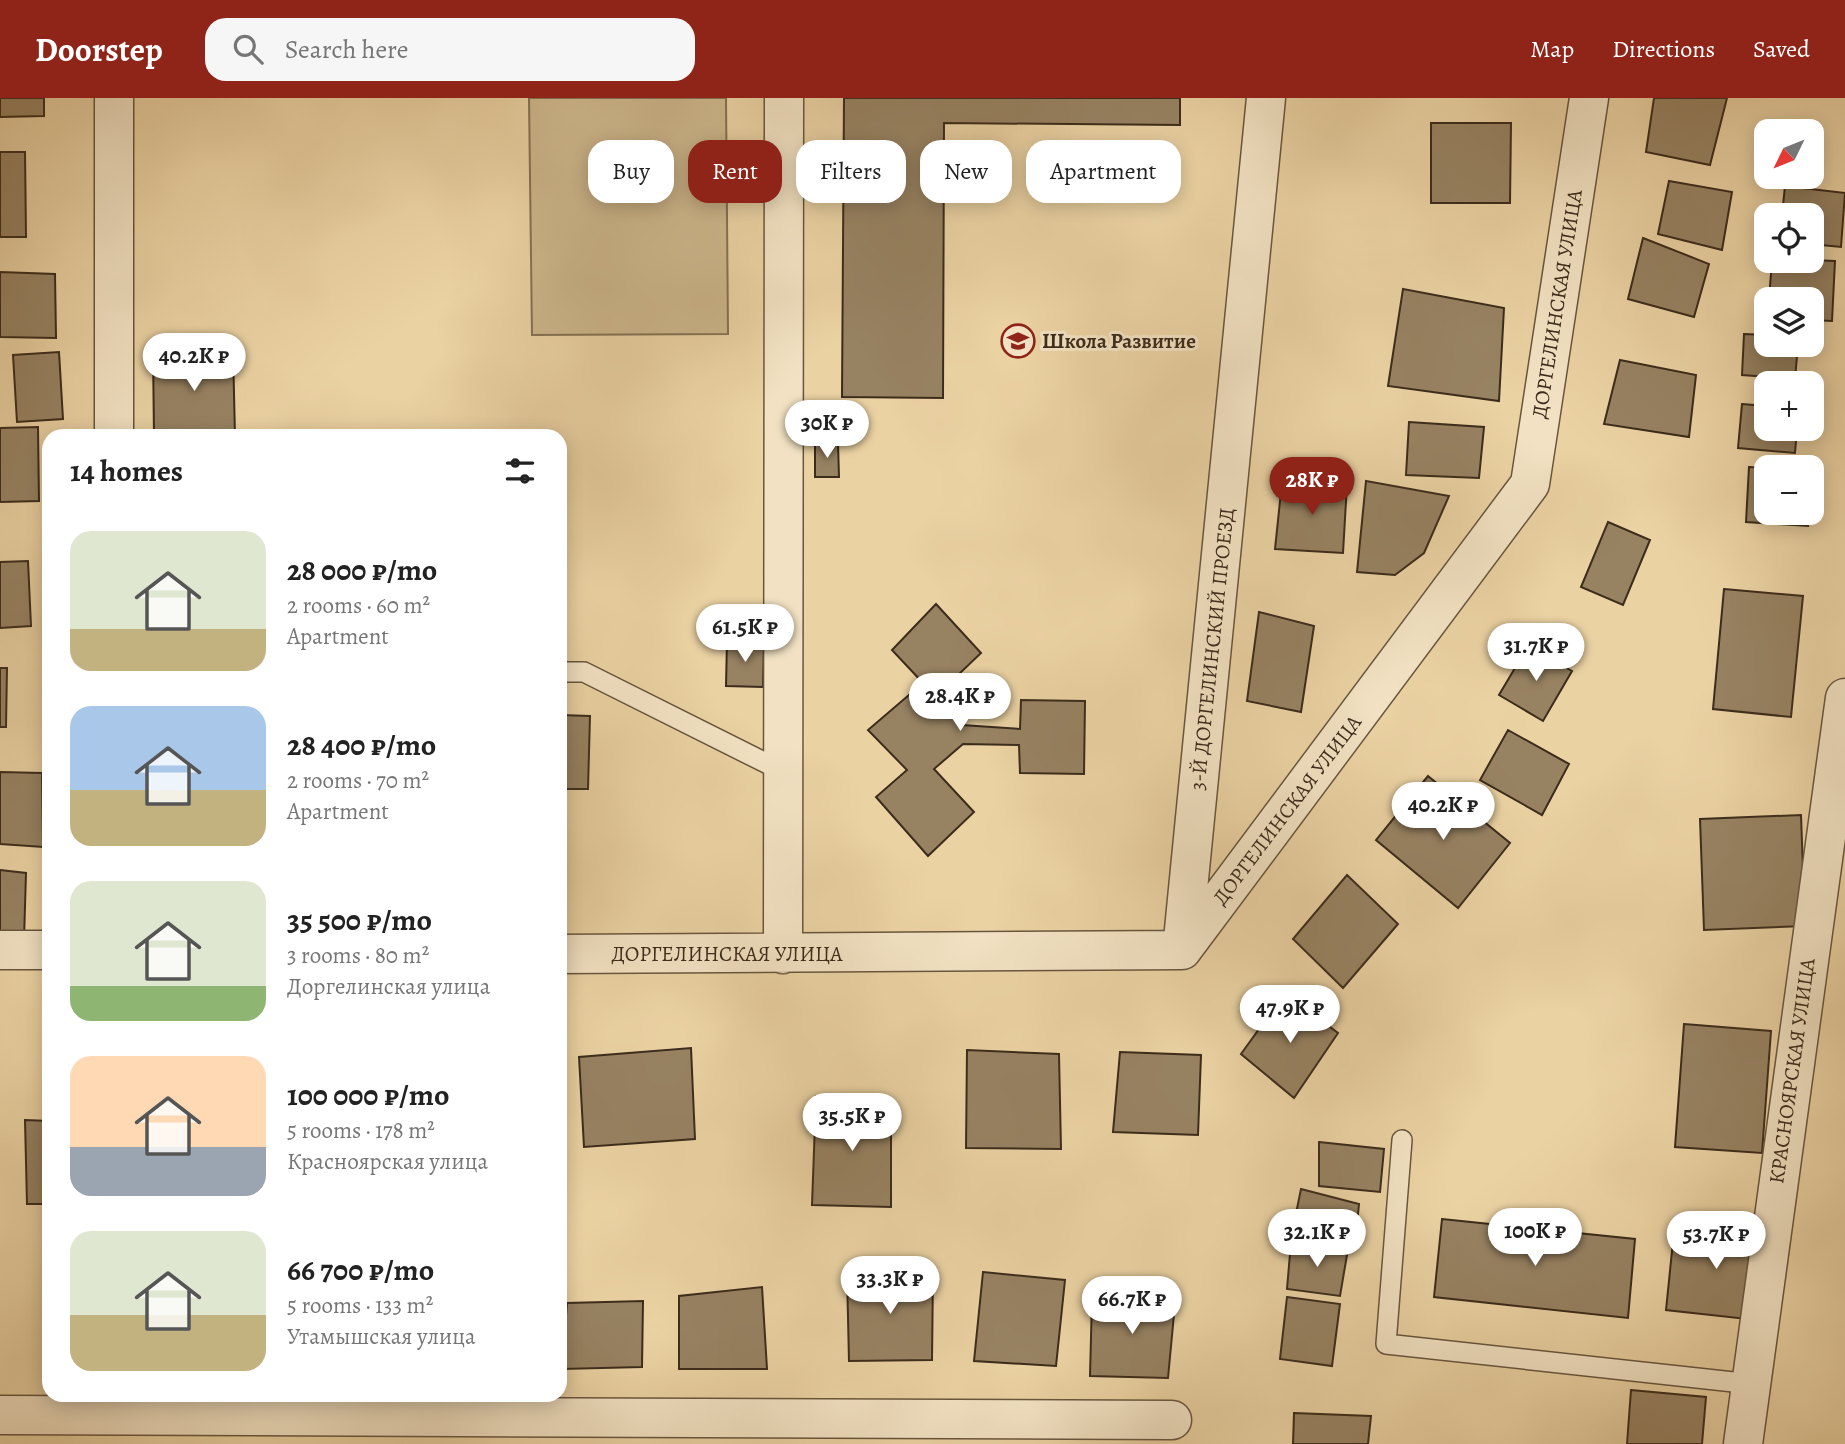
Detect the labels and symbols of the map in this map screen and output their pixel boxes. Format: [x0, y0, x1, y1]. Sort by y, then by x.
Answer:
north arrow [1754, 119, 1824, 189]
street label: ДОРГЕЛИНСКАЯ УЛИЦА [1525, 187, 1589, 420]
school or university icon: Школа Развитие [999, 322, 1037, 360]
place label: Школа Развитие [1042, 327, 1196, 355]
pin: 40.2K ₽ [129, 334, 259, 393]
pin: 30K ₽ [778, 400, 876, 460]
pin: 28K ₽ [1263, 458, 1361, 517]
street label: 3-Й ДОРГЕЛИНСКИЙ ПРОЕЗД [1183, 506, 1241, 792]
pin: 61.5K ₽ [680, 604, 810, 664]
pin: 31.7K ₽ [1471, 624, 1601, 683]
pin: 28.4K ₽ [895, 674, 1025, 733]
street label: ДОРГЕЛИНСКАЯ УЛИЦА [1206, 709, 1368, 911]
pin: 40.2K ₽ [1378, 782, 1508, 842]
street label: ДОРГЕЛИНСКАЯ УЛИЦА [611, 940, 843, 968]
street label: КРАСНОЯРСКАЯ УЛИЦА [1762, 956, 1822, 1186]
pin: 47.9K ₽ [1225, 986, 1355, 1045]
pin: 35.5K ₽ [787, 1094, 917, 1153]
pin: 100K ₽ [1478, 1208, 1592, 1268]
pin: 32.1K ₽ [1252, 1210, 1382, 1269]
pin: 53.7K ₽ [1651, 1212, 1781, 1271]
pin: 33.3K ₽ [825, 1256, 955, 1316]
pin: 66.7K ₽ [1067, 1276, 1197, 1336]

